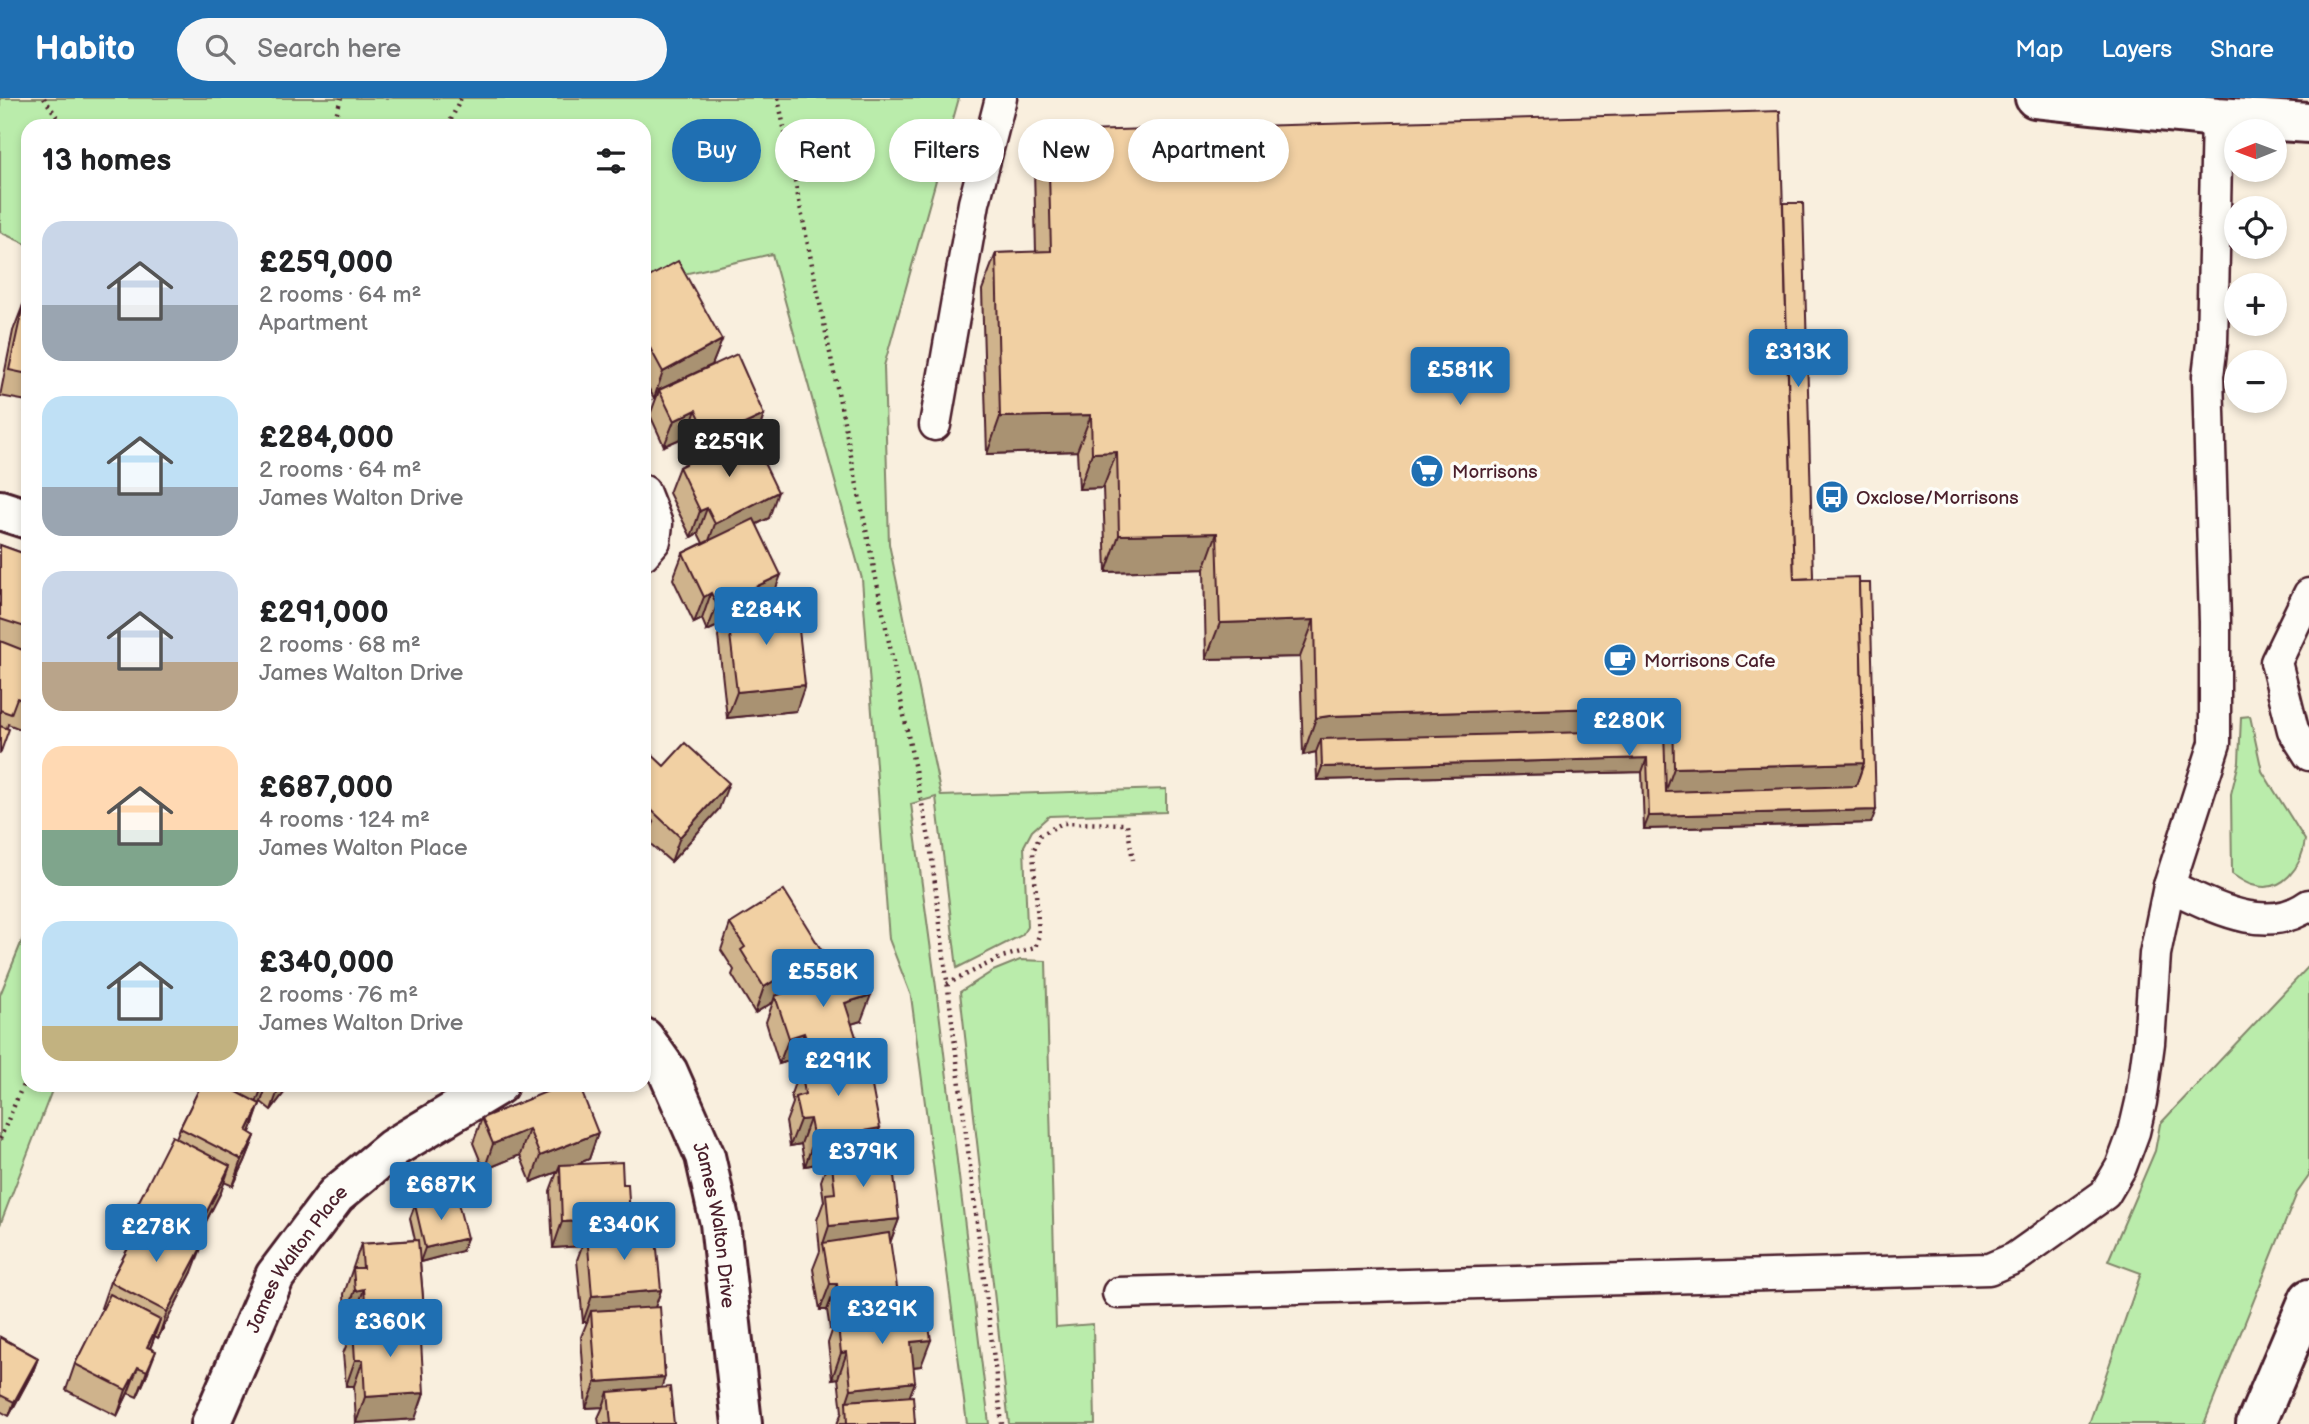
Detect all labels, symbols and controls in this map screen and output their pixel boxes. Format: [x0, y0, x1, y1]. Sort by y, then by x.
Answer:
search box [177, 18, 667, 81]
text: Habito [35, 29, 135, 69]
icon: search [201, 30, 239, 68]
text: Search here [257, 34, 401, 65]
text: Map [2015, 35, 2063, 64]
text: Layers [2101, 35, 2172, 64]
text: Share [2210, 35, 2274, 64]
chip: Buy [672, 119, 761, 182]
chip: Rent [775, 119, 875, 182]
chip: Filters [889, 119, 1004, 182]
chip: New [1018, 119, 1114, 182]
chip: Apartment [1128, 119, 1289, 182]
north arrow [2224, 119, 2287, 182]
map controls [2224, 119, 2287, 413]
icon: filters [592, 142, 630, 180]
text: 13 homes [42, 143, 171, 179]
button: locate [2224, 196, 2287, 259]
text: £259,000 [259, 245, 393, 281]
icon: home [98, 249, 182, 333]
button: + [2224, 273, 2287, 336]
text: 2 rooms · 64 m² [259, 281, 421, 309]
text: Apartment [259, 309, 368, 337]
pin: £313K [1749, 330, 1847, 389]
text: £313K [1765, 338, 1831, 366]
pin: £581K [1411, 348, 1509, 407]
button: − [2224, 350, 2287, 413]
text: £581K [1427, 356, 1493, 384]
text: £284,000 [259, 420, 394, 456]
pin: £259K [680, 420, 778, 479]
icon: home [98, 424, 182, 508]
text: £259K [694, 428, 764, 456]
supermarket icon: Morrisons [1408, 452, 1446, 490]
text: 2 rooms · 64 m² [259, 456, 421, 484]
place label: Morrisons [1452, 461, 1538, 484]
bus stop icon: Oxclose/Morrisons [1813, 478, 1851, 516]
text: James Walton Drive [259, 484, 463, 512]
place label: Oxclose/Morrisons [1856, 487, 2019, 510]
pin: £284K [717, 588, 815, 647]
text: £291,000 [259, 595, 389, 631]
text: £284K [730, 596, 802, 624]
icon: home [98, 599, 182, 683]
text: 2 rooms · 68 m² [259, 631, 421, 659]
cafe icon: Morrisons Cafe [1601, 641, 1639, 679]
place label: Morrisons Cafe [1644, 650, 1775, 673]
text: James Walton Drive [259, 659, 463, 687]
pin: £280K [1580, 698, 1678, 758]
text: £280K [1593, 707, 1665, 735]
text: £687,000 [259, 770, 393, 806]
icon: home [98, 774, 182, 858]
text: 4 rooms · 124 m² [259, 806, 430, 834]
text: James Walton Place [259, 834, 468, 862]
text: £340,000 [259, 945, 394, 981]
icon: home [98, 949, 182, 1033]
pin: £558K [774, 950, 872, 1009]
text: £558K [788, 958, 858, 986]
text: 2 rooms · 76 m² [259, 981, 418, 1009]
text: James Walton Drive [259, 1009, 463, 1037]
pin: £291K [789, 1038, 887, 1098]
text: £291K [805, 1047, 871, 1075]
pin: £379K [814, 1130, 912, 1189]
street label: James Walton Drive [687, 1138, 739, 1309]
text: £379K [828, 1138, 898, 1166]
pin: £687K [392, 1162, 490, 1222]
text: £687K [406, 1171, 476, 1199]
street label: James Walton Place [242, 1181, 352, 1337]
pin: £340K [575, 1202, 673, 1262]
pin: £278K [107, 1204, 205, 1264]
text: £340K [588, 1211, 660, 1239]
text: £278K [121, 1213, 191, 1241]
pin: £329K [833, 1286, 931, 1346]
text: £329K [847, 1295, 917, 1323]
pin: £360K [341, 1300, 439, 1359]
text: £360K [354, 1308, 426, 1336]

